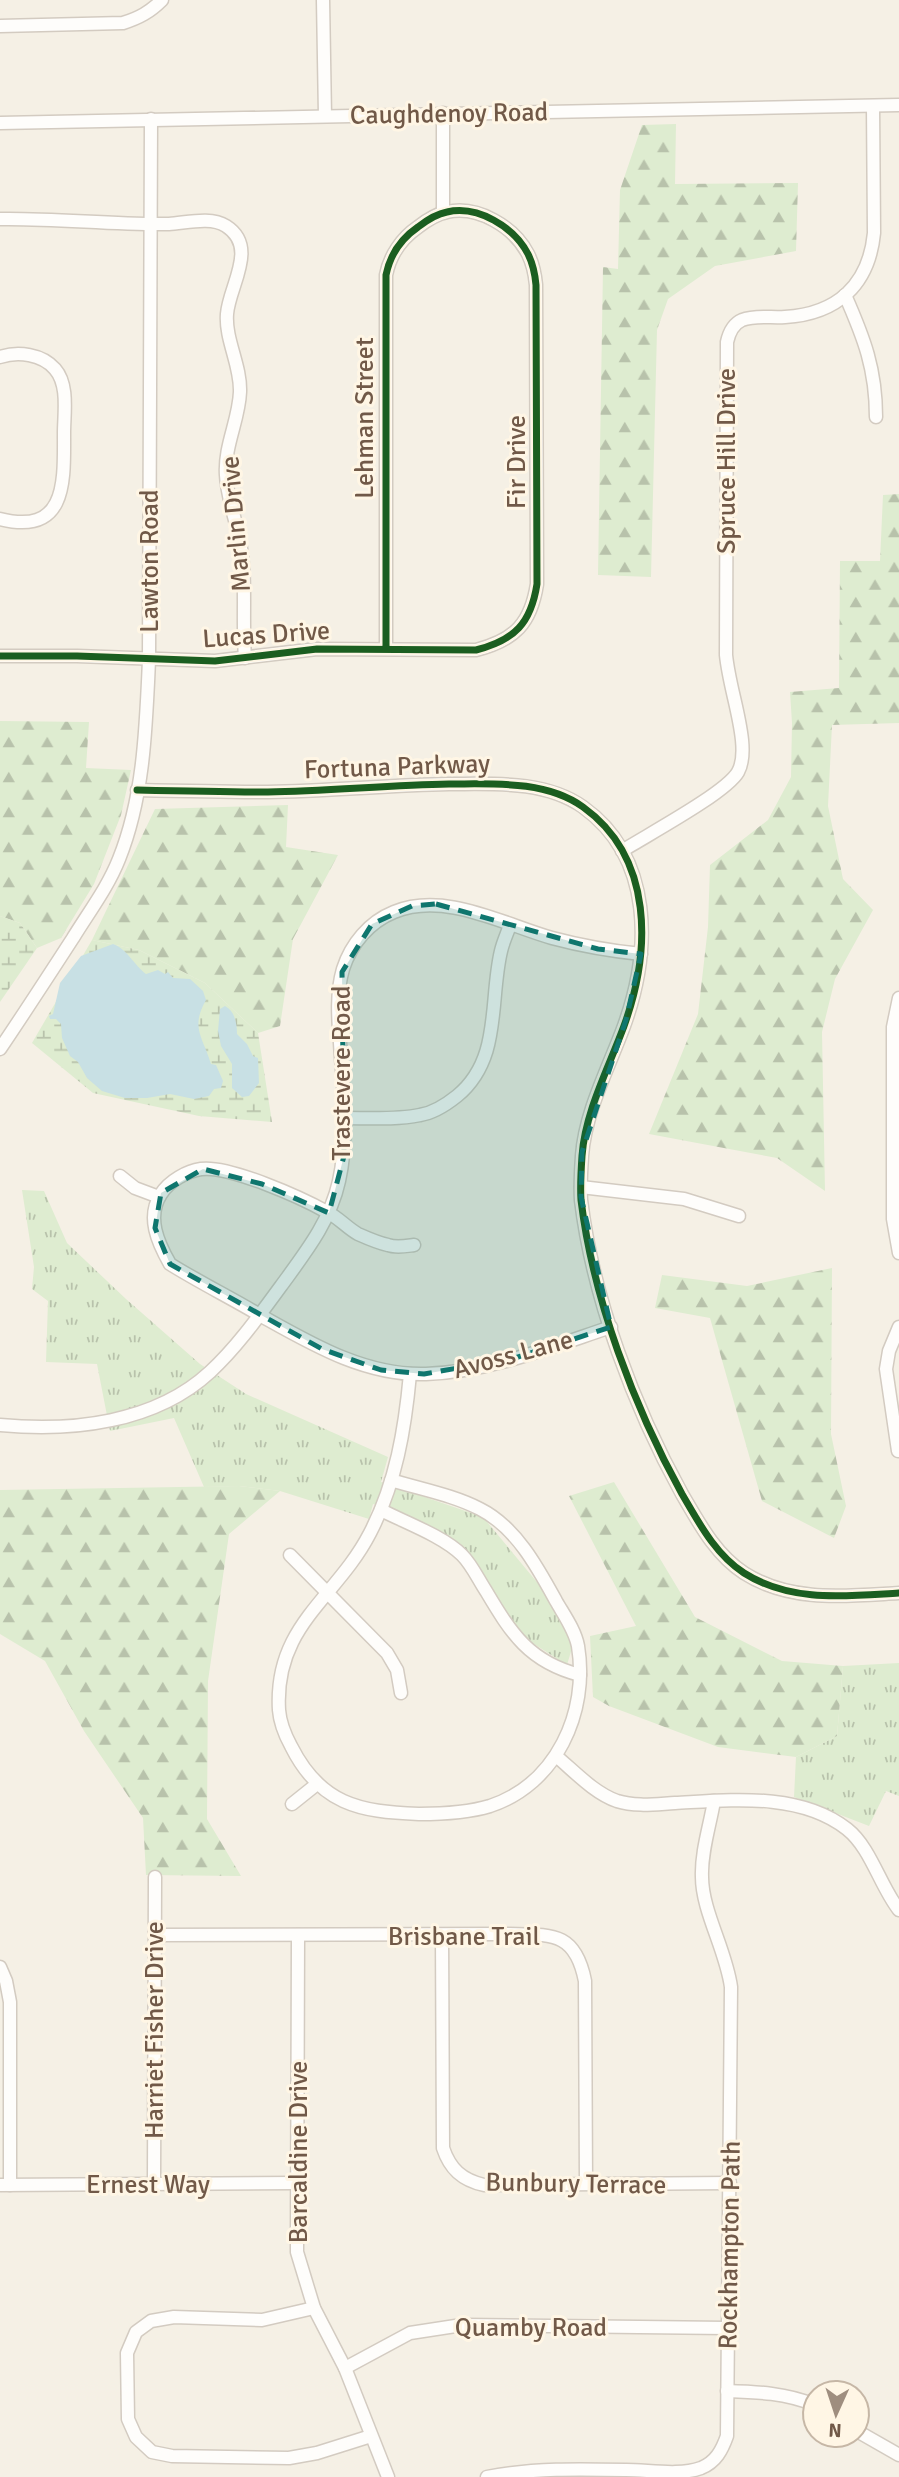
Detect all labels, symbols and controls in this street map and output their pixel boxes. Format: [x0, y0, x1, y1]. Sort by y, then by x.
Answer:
street label: Caughdenoy Road [350, 96, 549, 132]
street label: Lehman Street [349, 337, 381, 499]
street label: Spruce Hill Drive [711, 368, 743, 554]
street label: Fir Drive [501, 415, 533, 509]
street label: Marlin Drive [214, 455, 258, 593]
street label: Lawton Road [134, 489, 166, 633]
street label: Lucas Drive [201, 615, 331, 655]
street label: Fortuna Parkway [303, 748, 491, 786]
street label: Trastevere Road [326, 986, 358, 1161]
street label: Avoss Lane [450, 1324, 577, 1386]
street label: Harriet Fisher Drive [139, 1921, 171, 2139]
street label: Brisbane Trail [388, 1921, 540, 1953]
street label: Barcaldine Drive [283, 2061, 315, 2243]
street label: Rockhampton Path [712, 2140, 748, 2350]
street label: Bunbury Terrace [485, 2166, 667, 2202]
street label: Ernest Way [86, 2169, 210, 2201]
street label: Quamby Road [455, 2312, 607, 2344]
north arrow [801, 2379, 871, 2449]
text: N [828, 2418, 842, 2442]

